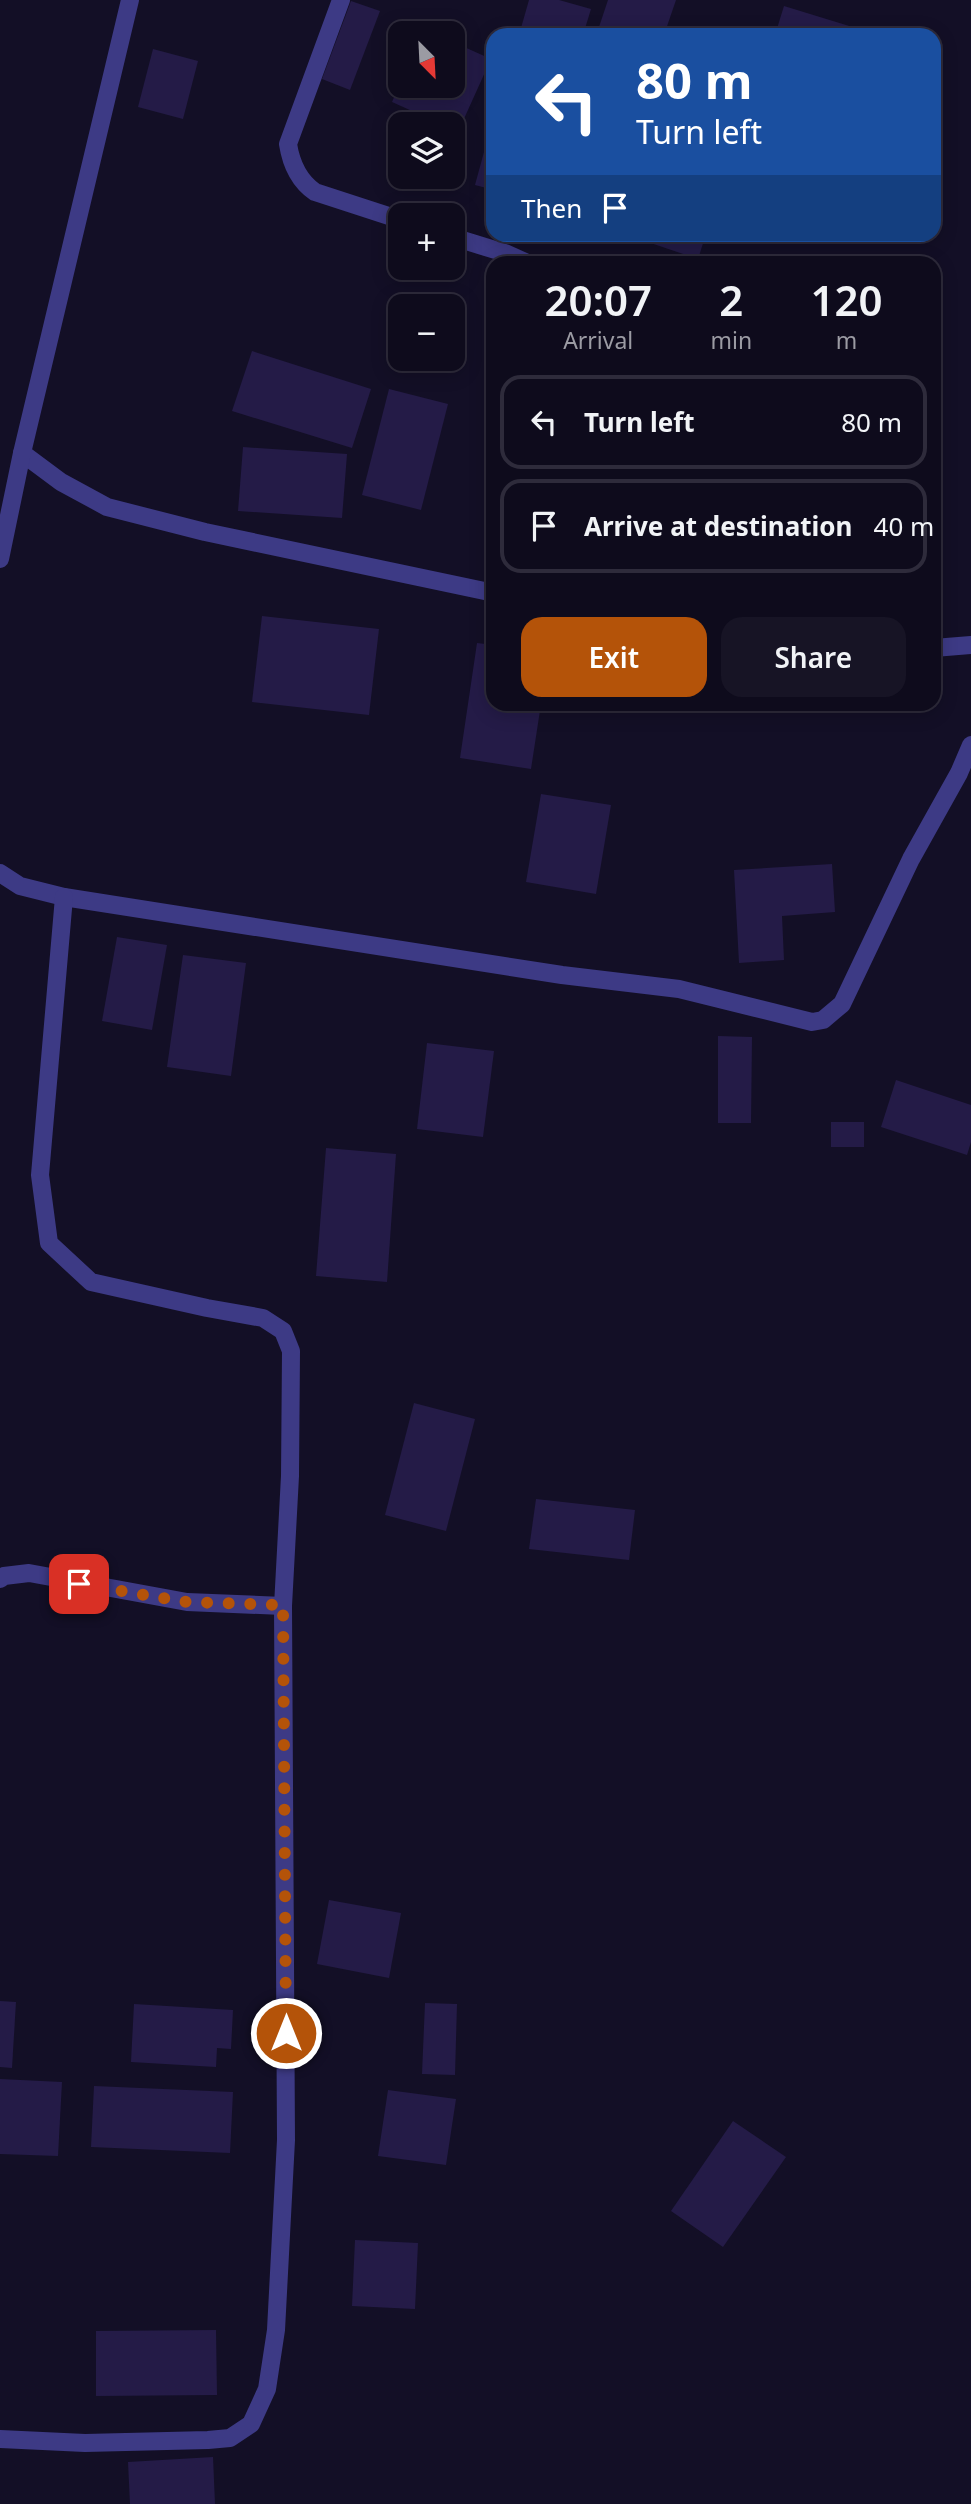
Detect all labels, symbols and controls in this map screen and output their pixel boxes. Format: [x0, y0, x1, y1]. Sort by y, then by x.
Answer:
north arrow [388, 21, 466, 98]
map controls [388, 21, 465, 371]
text: 80 m [636, 47, 753, 113]
icon: left [521, 56, 612, 147]
text: Turn left [636, 110, 762, 153]
button: layers [388, 112, 465, 189]
icon: arrive [596, 189, 634, 227]
text: Then [521, 190, 582, 226]
button: + [388, 203, 465, 280]
text: 20:07 [544, 271, 652, 328]
text: 2 [719, 271, 743, 328]
text: 120 [811, 271, 883, 328]
button: − [388, 294, 465, 371]
text: Arrival [563, 324, 633, 356]
text: min [710, 324, 752, 356]
text: m [836, 324, 857, 356]
icon: left [525, 403, 563, 441]
text: Turn left [584, 404, 695, 440]
text: 80 m [841, 404, 902, 440]
icon: arrive [525, 507, 563, 545]
text: Arrive at destination [584, 508, 853, 544]
text: 40 m [874, 508, 934, 544]
button: Exit [521, 617, 707, 697]
button: Share [721, 617, 906, 697]
pin [49, 1554, 109, 1614]
icon: arrive [60, 1565, 98, 1603]
position arrow [249, 1996, 323, 2070]

